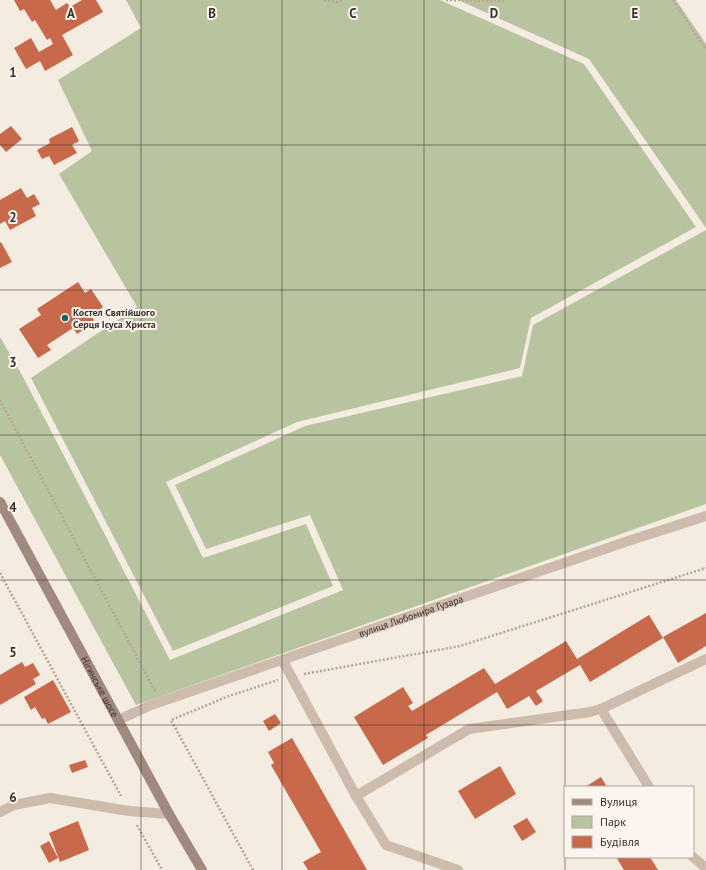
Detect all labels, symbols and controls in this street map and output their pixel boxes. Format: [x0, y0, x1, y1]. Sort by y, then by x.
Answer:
text: A [67, 5, 75, 22]
text: B [208, 5, 216, 22]
text: C [349, 5, 357, 22]
text: D [490, 5, 498, 22]
text: E [632, 5, 639, 22]
text: 1 [9, 64, 17, 81]
text: 2 [9, 209, 17, 226]
place label: Костел Святійшого Серця Ісуса Христа [73, 306, 156, 331]
marker: Костел Святійшого Серця Ісуса Христа [60, 313, 70, 323]
text: 3 [9, 354, 17, 371]
text: 4 [9, 499, 17, 516]
street label: вулиця Любомира Гузара [357, 592, 465, 640]
text: 5 [9, 644, 17, 661]
street label: Нігинське шосе [78, 654, 122, 720]
legend [564, 786, 694, 858]
text: 6 [9, 789, 17, 806]
text: Вулиця [600, 794, 637, 809]
text: Парк [600, 814, 626, 829]
text: Будівля [600, 834, 639, 849]

